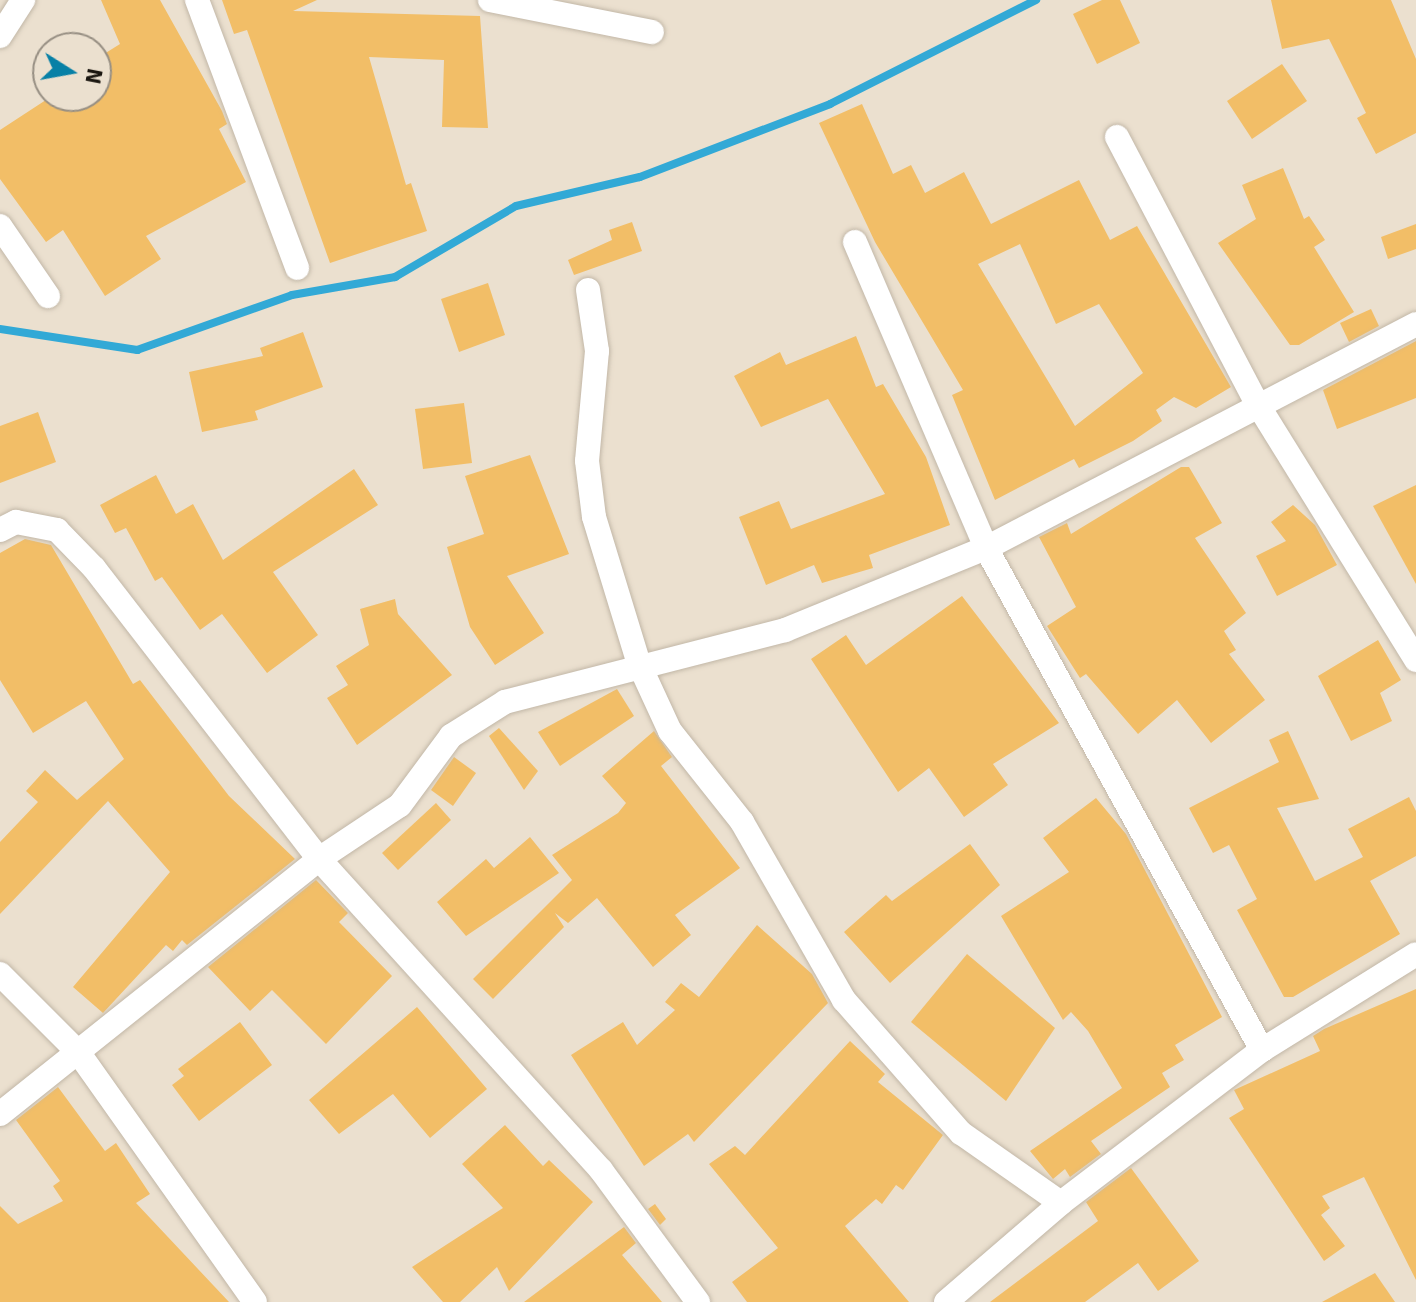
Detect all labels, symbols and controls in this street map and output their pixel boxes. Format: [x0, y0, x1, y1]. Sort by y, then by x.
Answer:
north arrow [32, 32, 112, 112]
text: N [79, 66, 109, 86]

